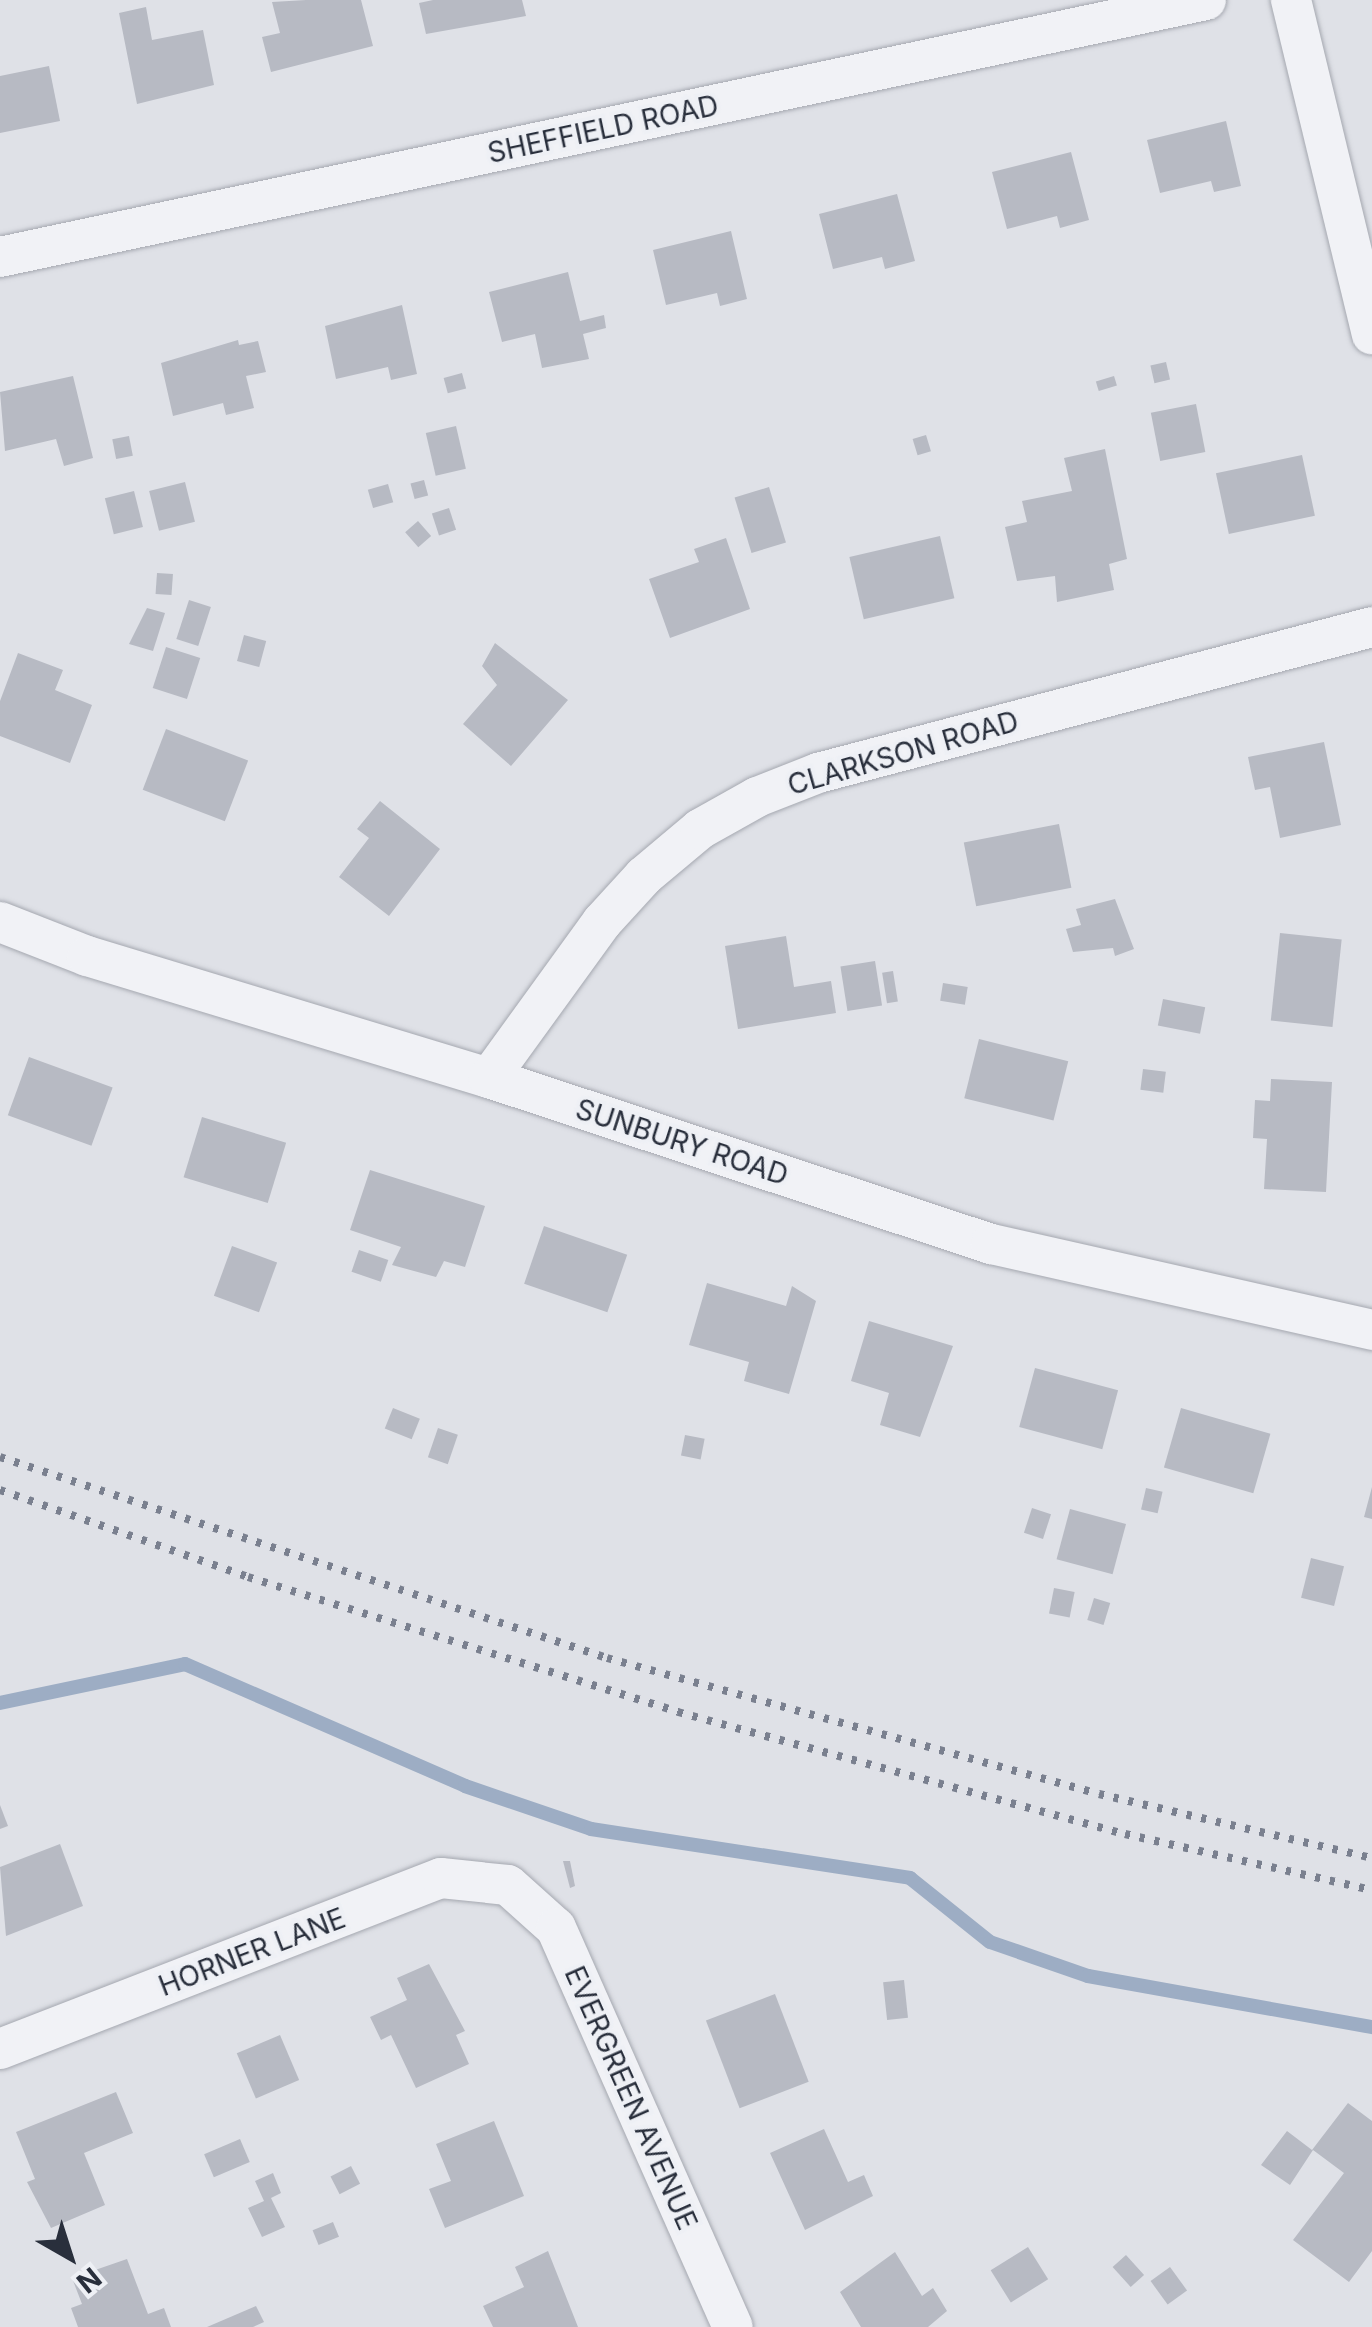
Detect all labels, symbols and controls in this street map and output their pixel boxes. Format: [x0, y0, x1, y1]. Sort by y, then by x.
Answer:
street label: SHEFFIELD ROAD [485, 88, 721, 170]
street label: CLARKSON ROAD [784, 704, 1022, 802]
street label: SUNBURY ROAD [572, 1092, 792, 1192]
street label: HORNER LANE [154, 1901, 350, 2003]
street label: EVERGREEN AVENUE [558, 1961, 704, 2235]
north arrow [20, 2207, 120, 2307]
text: N [70, 2260, 108, 2300]

